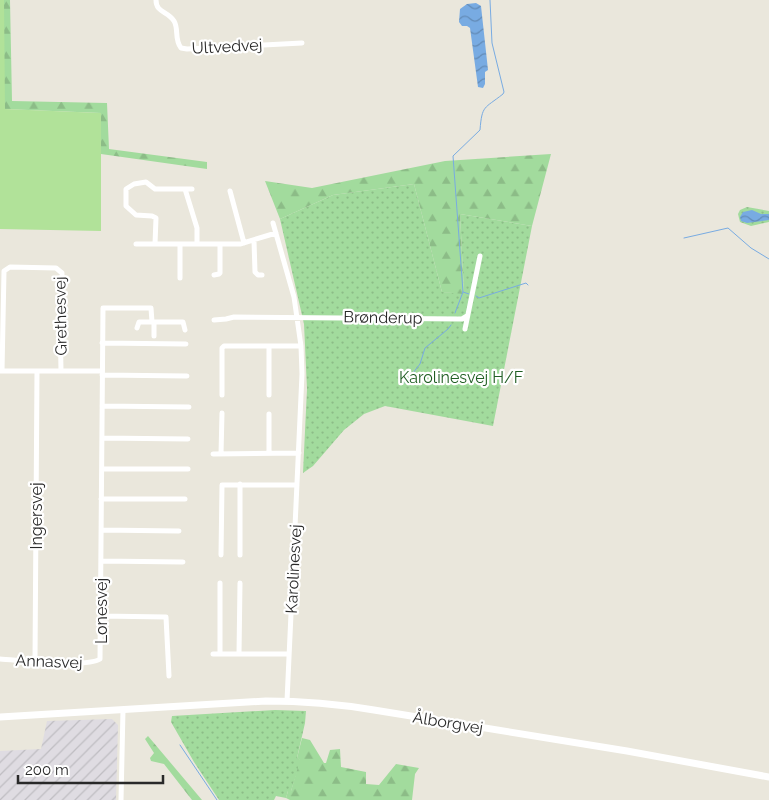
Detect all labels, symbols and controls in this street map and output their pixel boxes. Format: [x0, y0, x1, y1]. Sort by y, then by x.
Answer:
street label: Ultvedvej [191, 35, 263, 58]
street label: Grethesvej [50, 276, 71, 356]
street label: Brønderup [343, 307, 423, 328]
park label: Karolinesvej H/F [399, 368, 523, 387]
street label: Ingersvej [27, 483, 46, 549]
street label: Karolinesvej [282, 524, 305, 614]
street label: Lonesvej [92, 578, 111, 644]
street label: Annasvej [15, 651, 83, 672]
street label: Ålborgvej [411, 707, 485, 737]
scale bar [18, 752, 162, 784]
text: 200 m [25, 761, 69, 779]

